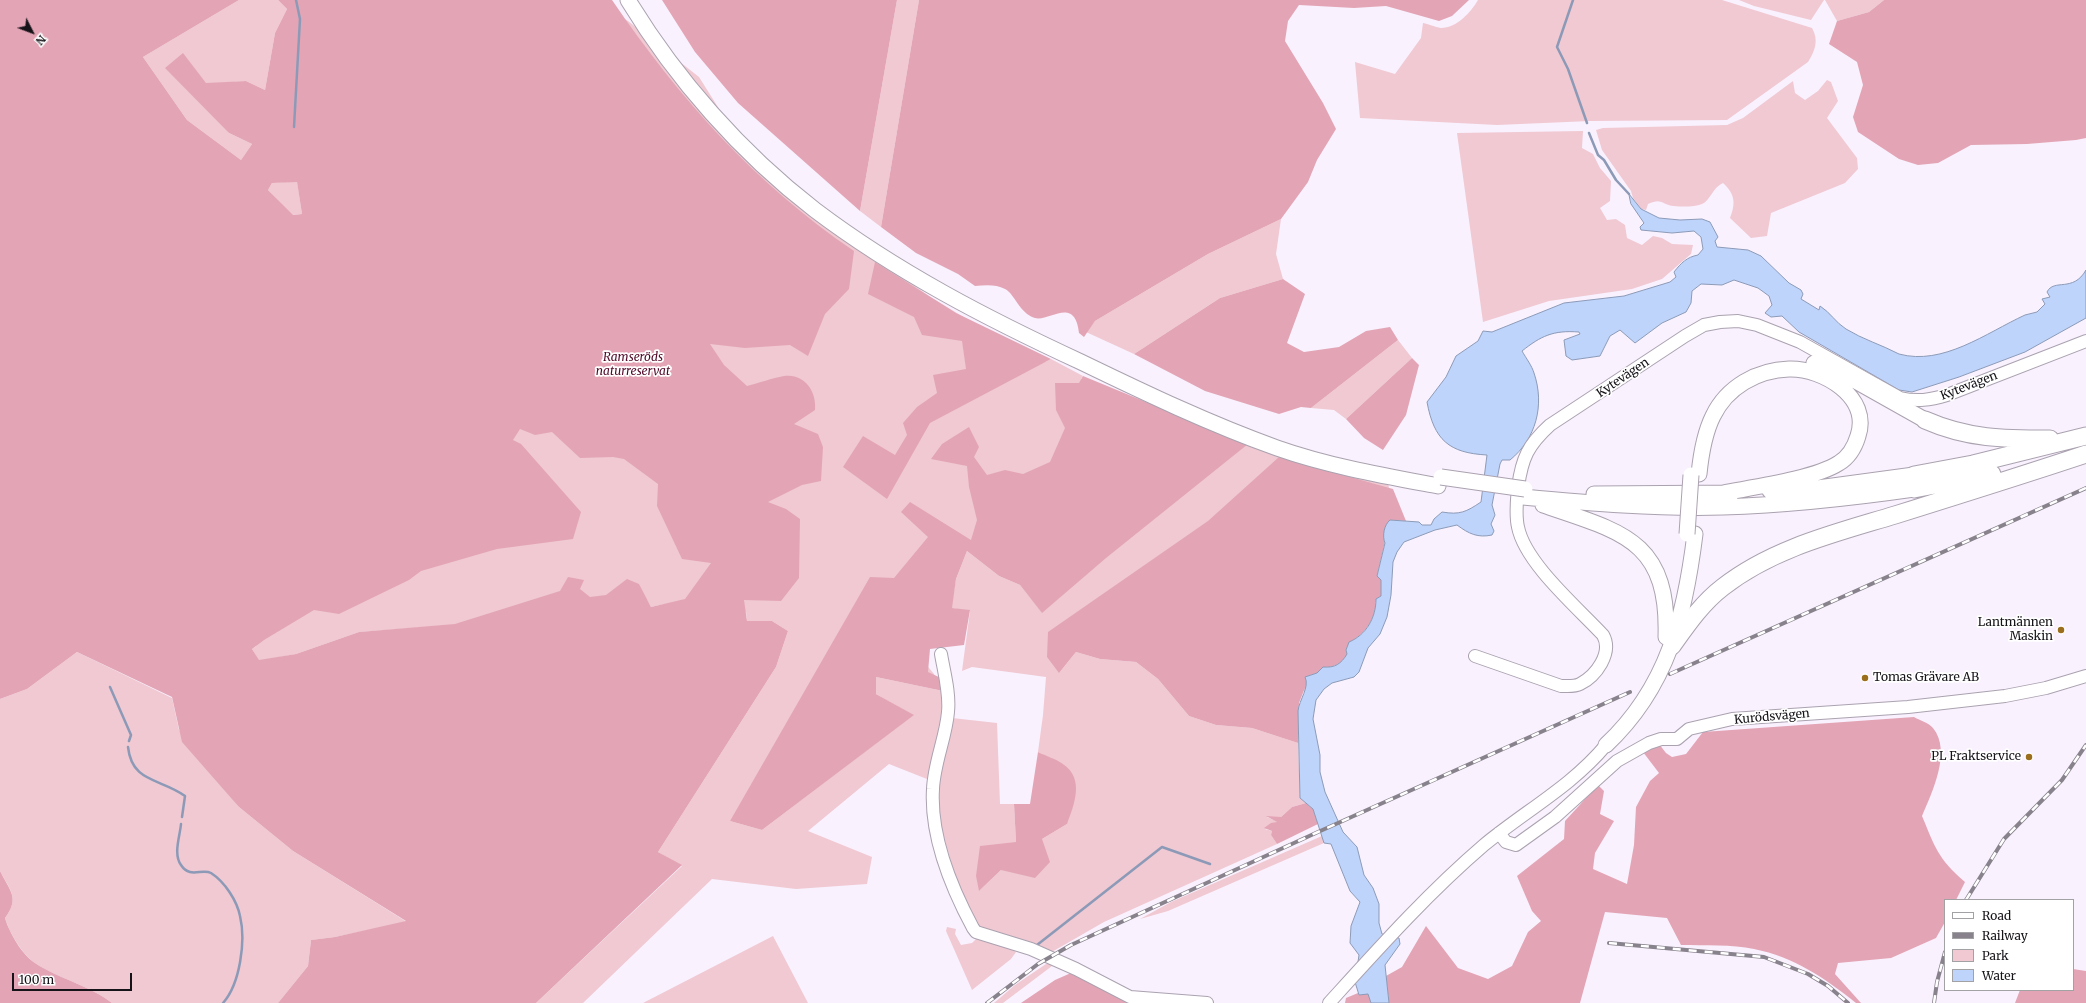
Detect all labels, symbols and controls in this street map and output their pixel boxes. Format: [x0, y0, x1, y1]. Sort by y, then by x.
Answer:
north arrow [12, 12, 52, 52]
text: N [33, 32, 49, 48]
park label: Ramseröds naturreservat [596, 351, 670, 379]
street label: Kytevägen [1594, 355, 1652, 401]
street label: Kytevägen [1938, 368, 2000, 404]
place label: Lantmännen Maskin [1978, 616, 2053, 644]
marker: Lantmännen Maskin [2056, 625, 2066, 635]
place label: Tomas Grävare AB [1873, 671, 1979, 685]
marker: Tomas Grävare AB [1860, 673, 1870, 683]
street label: Kurödsvägen [1734, 707, 1810, 727]
place label: PL Fraktservice [1931, 750, 2021, 764]
marker: PL Fraktservice [2024, 752, 2034, 762]
legend [1944, 899, 2074, 991]
text: Road [1982, 908, 2011, 923]
text: Railway [1982, 928, 2028, 943]
text: Park [1982, 948, 2009, 963]
scale bar [14, 965, 134, 991]
text: Water [1982, 968, 2016, 983]
text: 100 m [19, 972, 54, 987]

